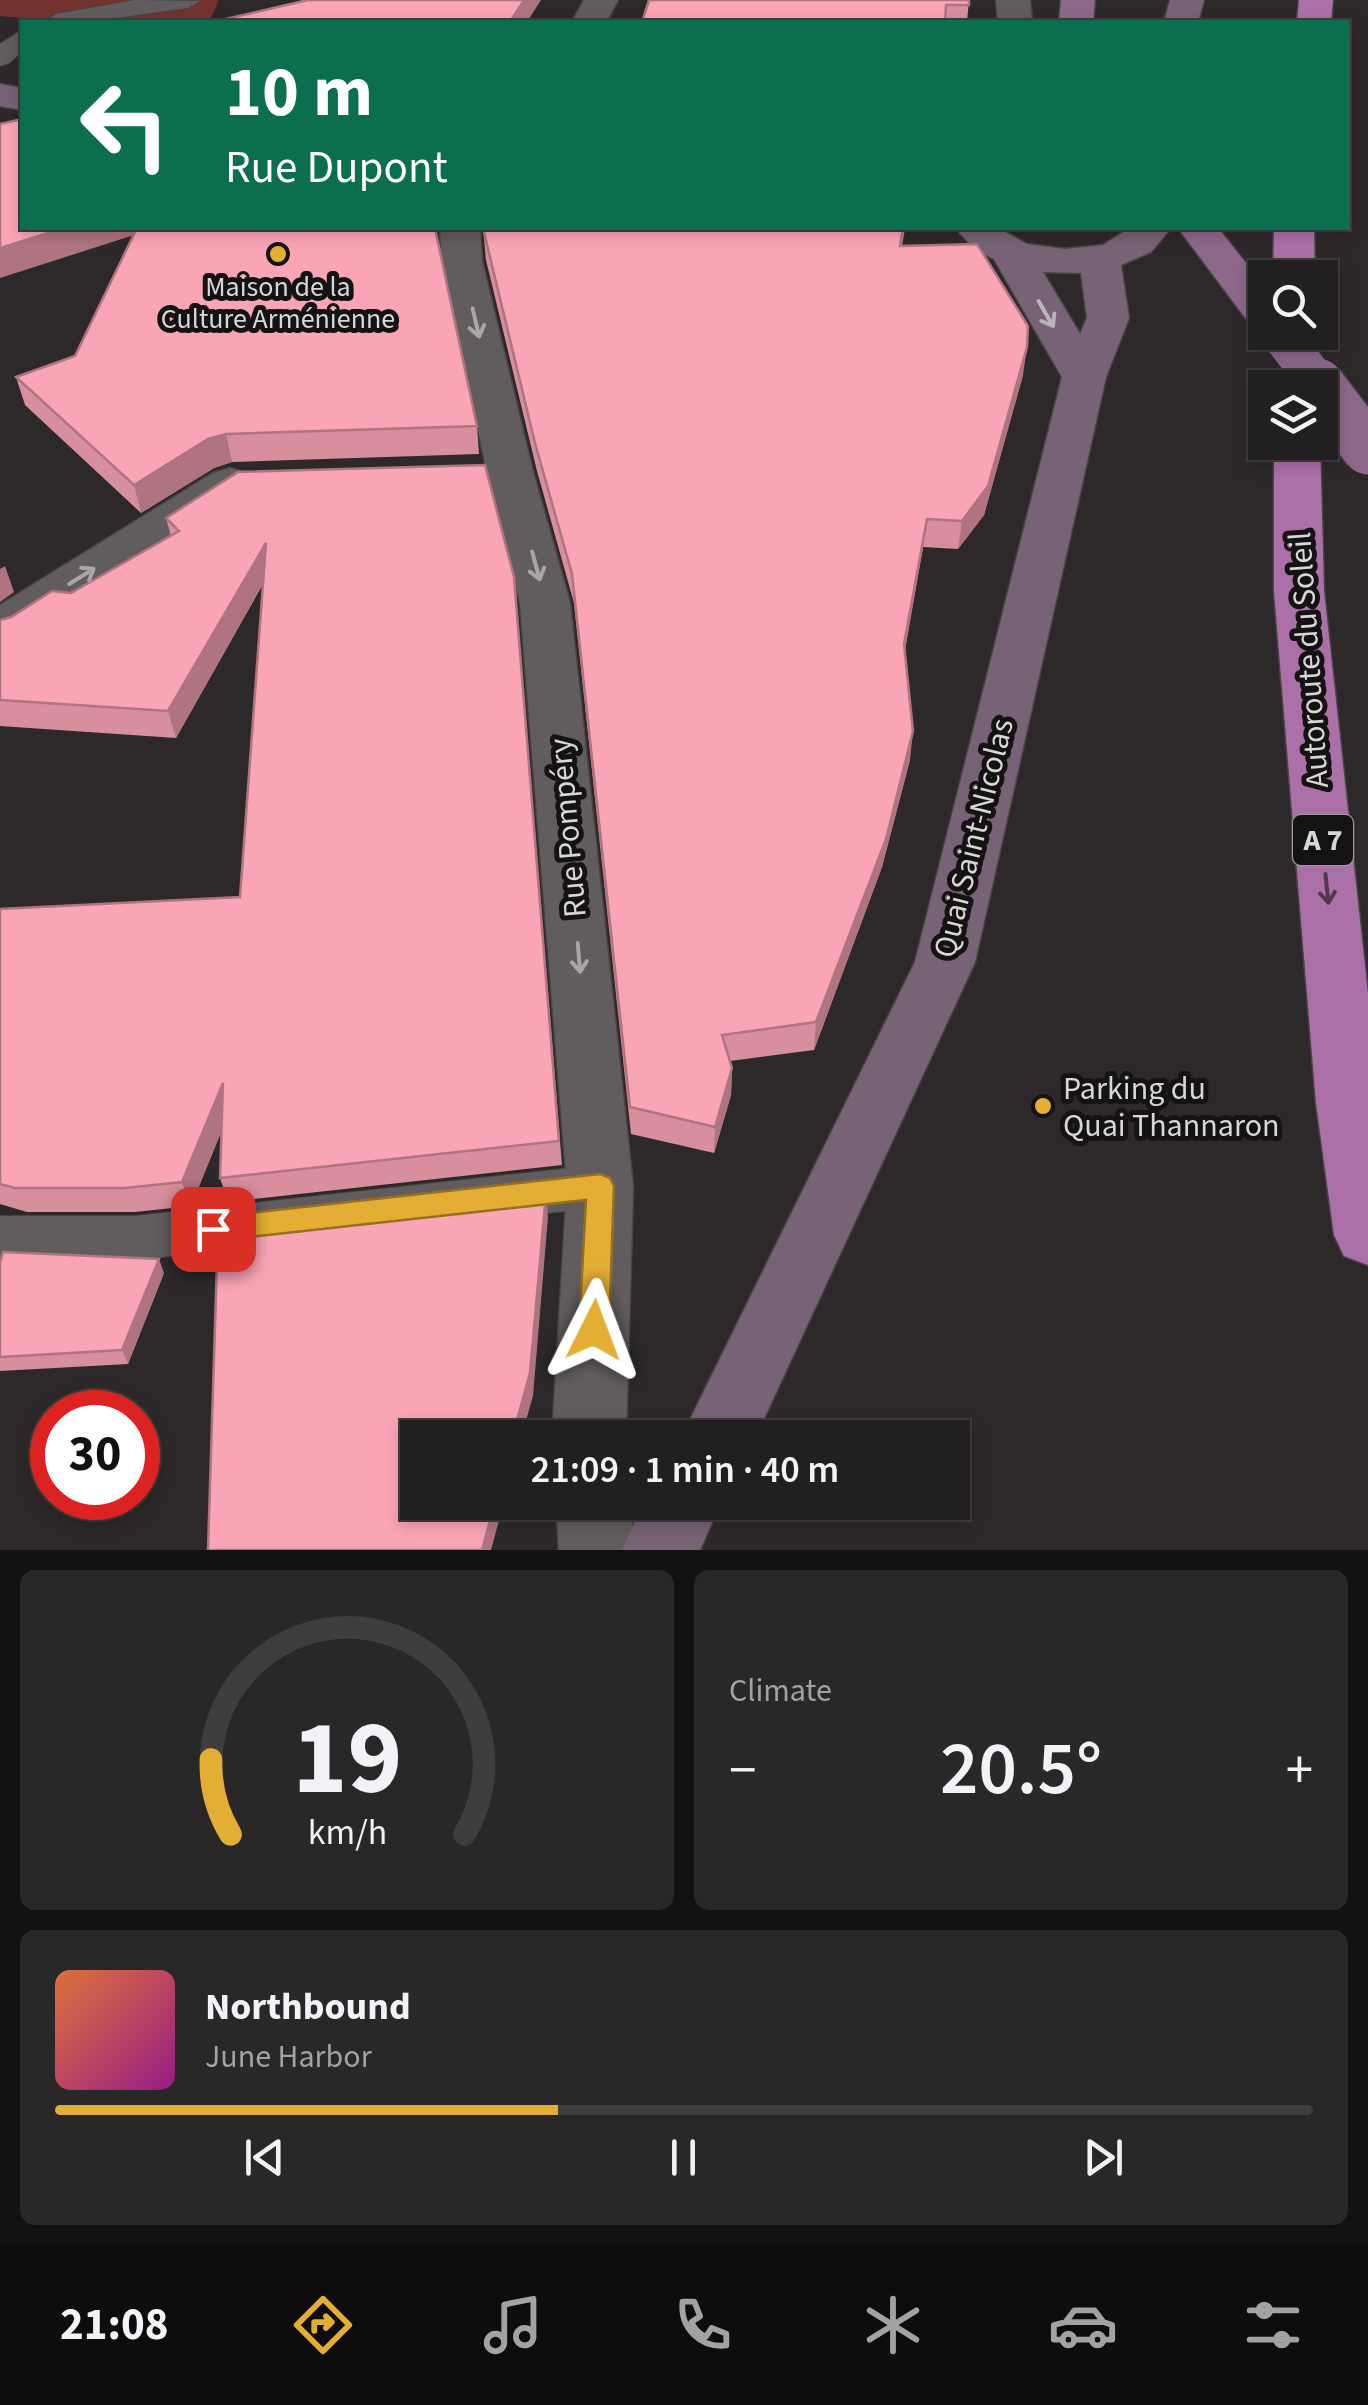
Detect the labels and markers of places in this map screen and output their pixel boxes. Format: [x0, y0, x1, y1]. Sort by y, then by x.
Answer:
marker: Maison de la Culture Arménienne [267, 243, 289, 265]
place label: Maison de la Culture Arménienne [161, 267, 395, 339]
place label: Parking du Quai Thannaron [1063, 1066, 1280, 1149]
marker: Parking du Quai Thannaron [1032, 1095, 1054, 1117]
pin [171, 1187, 256, 1272]

